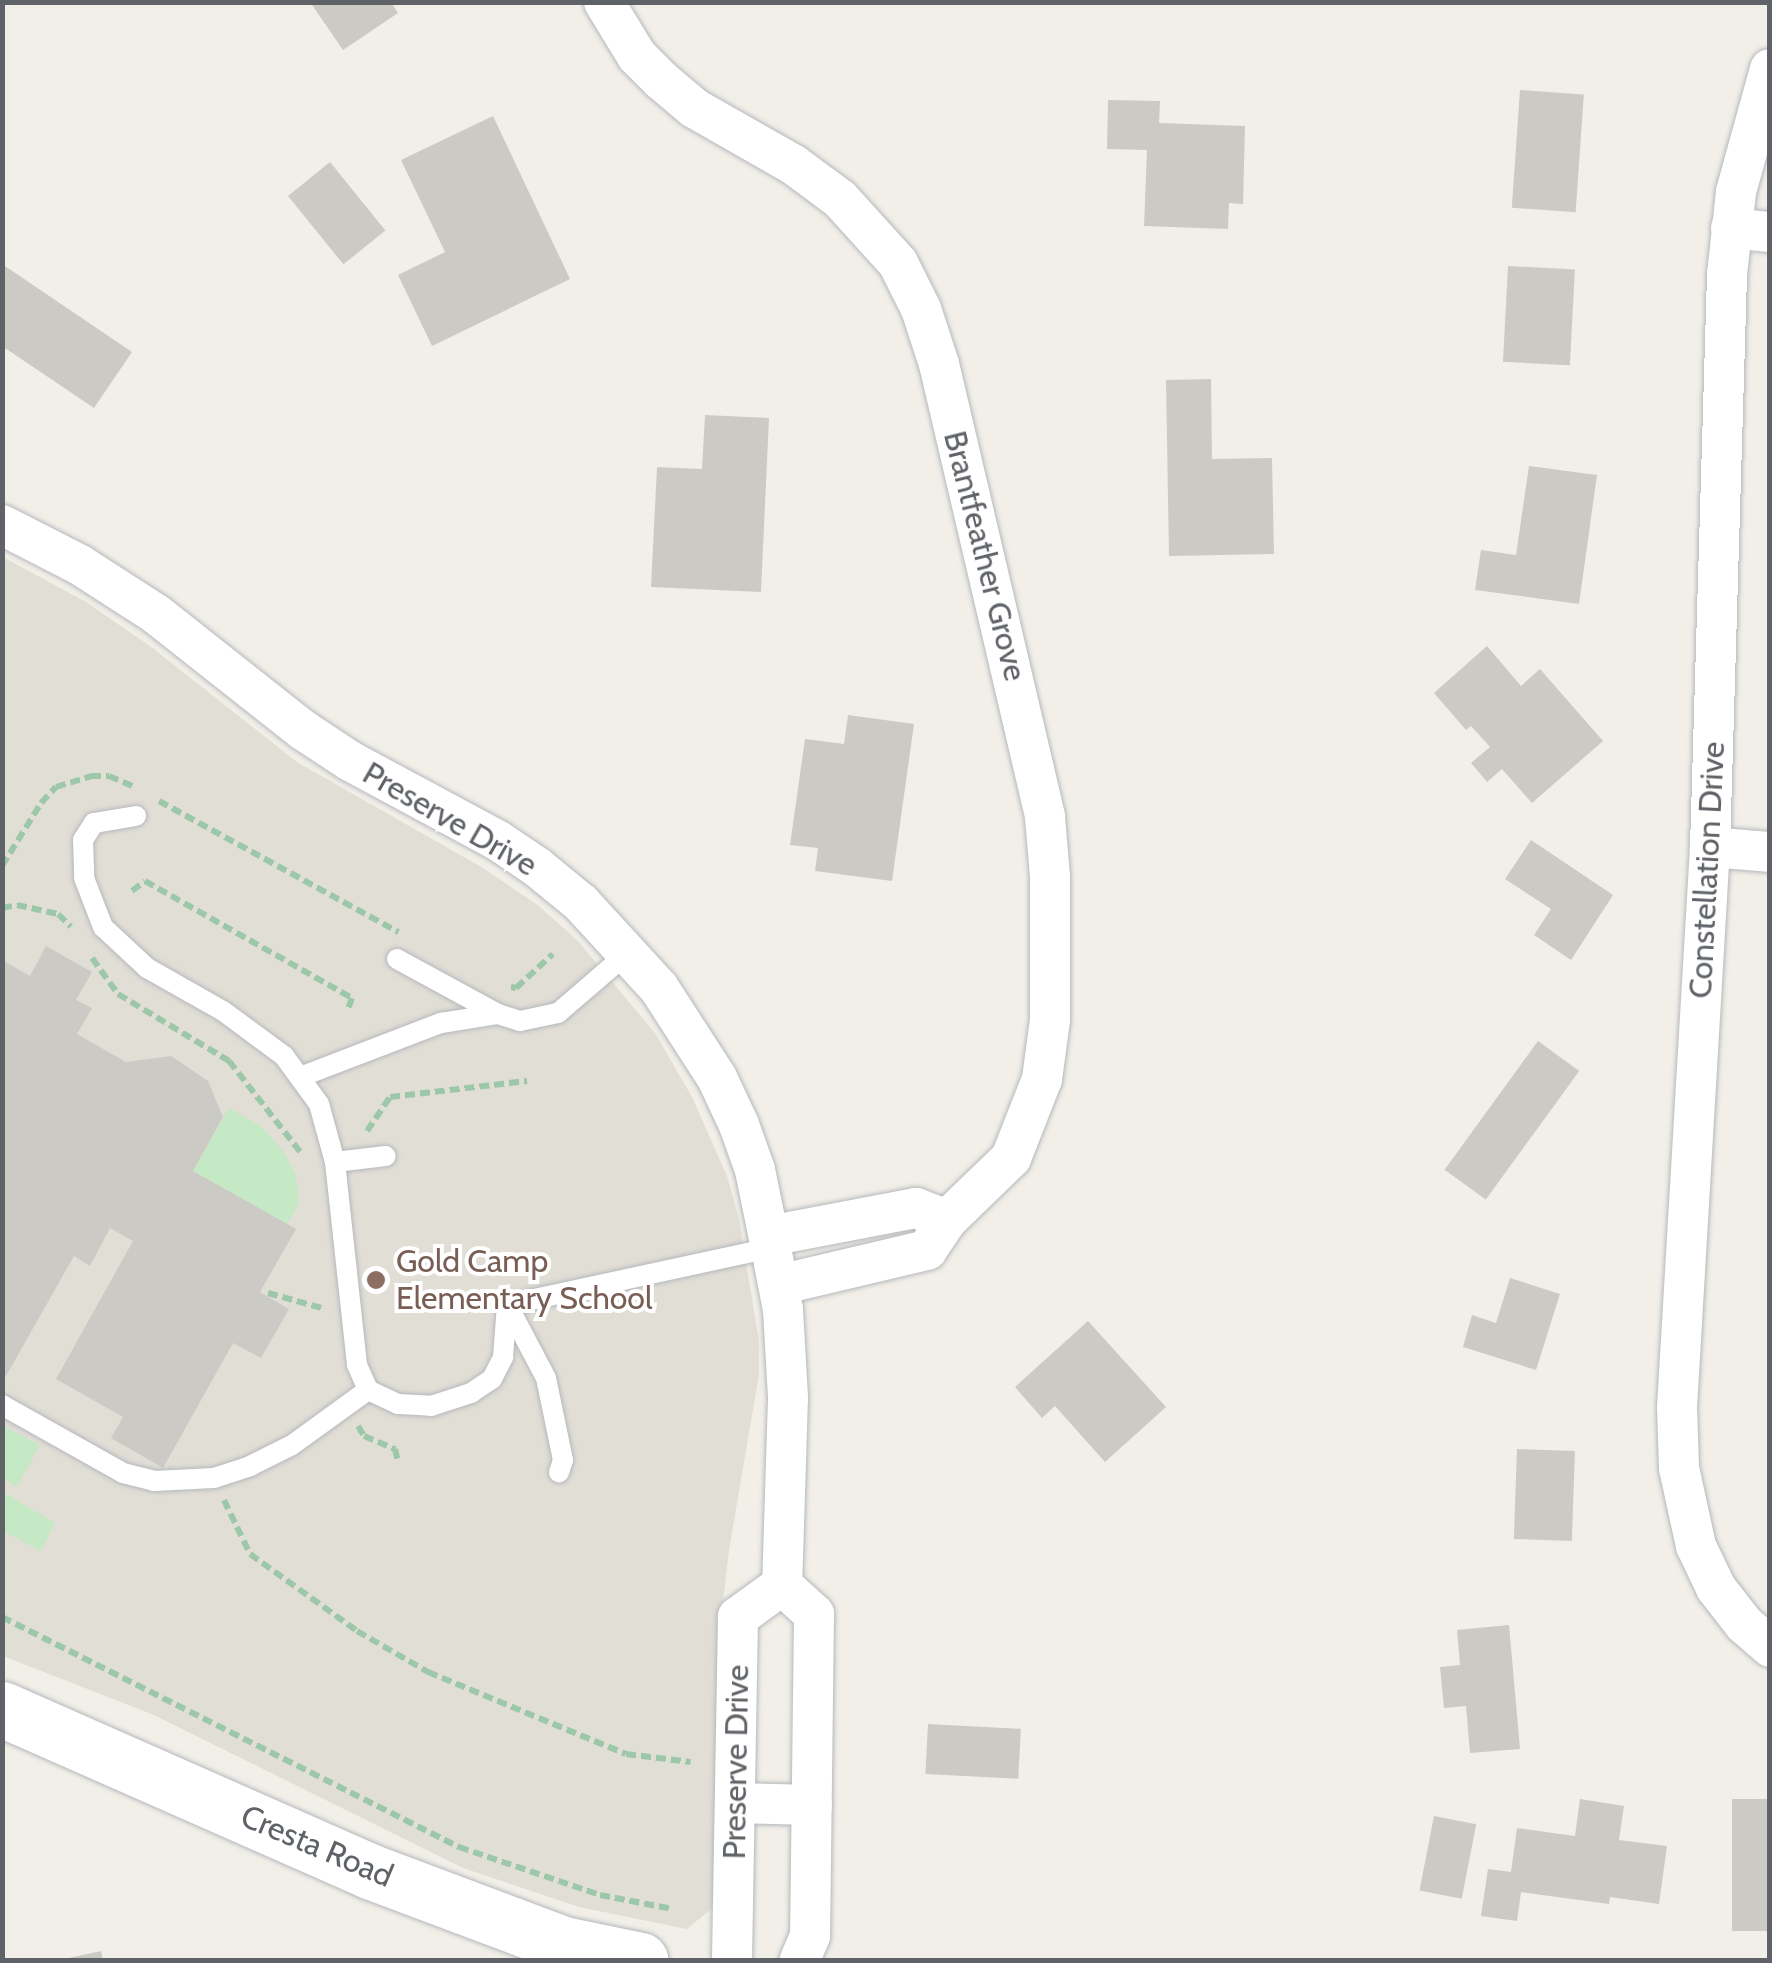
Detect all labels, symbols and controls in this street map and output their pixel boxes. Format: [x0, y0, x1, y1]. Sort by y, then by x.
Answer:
street label: Brantfeather Grove [935, 427, 1035, 685]
street label: Constellation Drive [1681, 741, 1733, 999]
street label: Preserve Drive [356, 754, 544, 884]
place label: Gold Camp Elementary School [396, 1243, 653, 1318]
marker: Gold Camp Elementary School [365, 1269, 387, 1291]
street label: Preserve Drive [715, 1664, 757, 1860]
street label: Cresta Road [235, 1797, 399, 1895]

